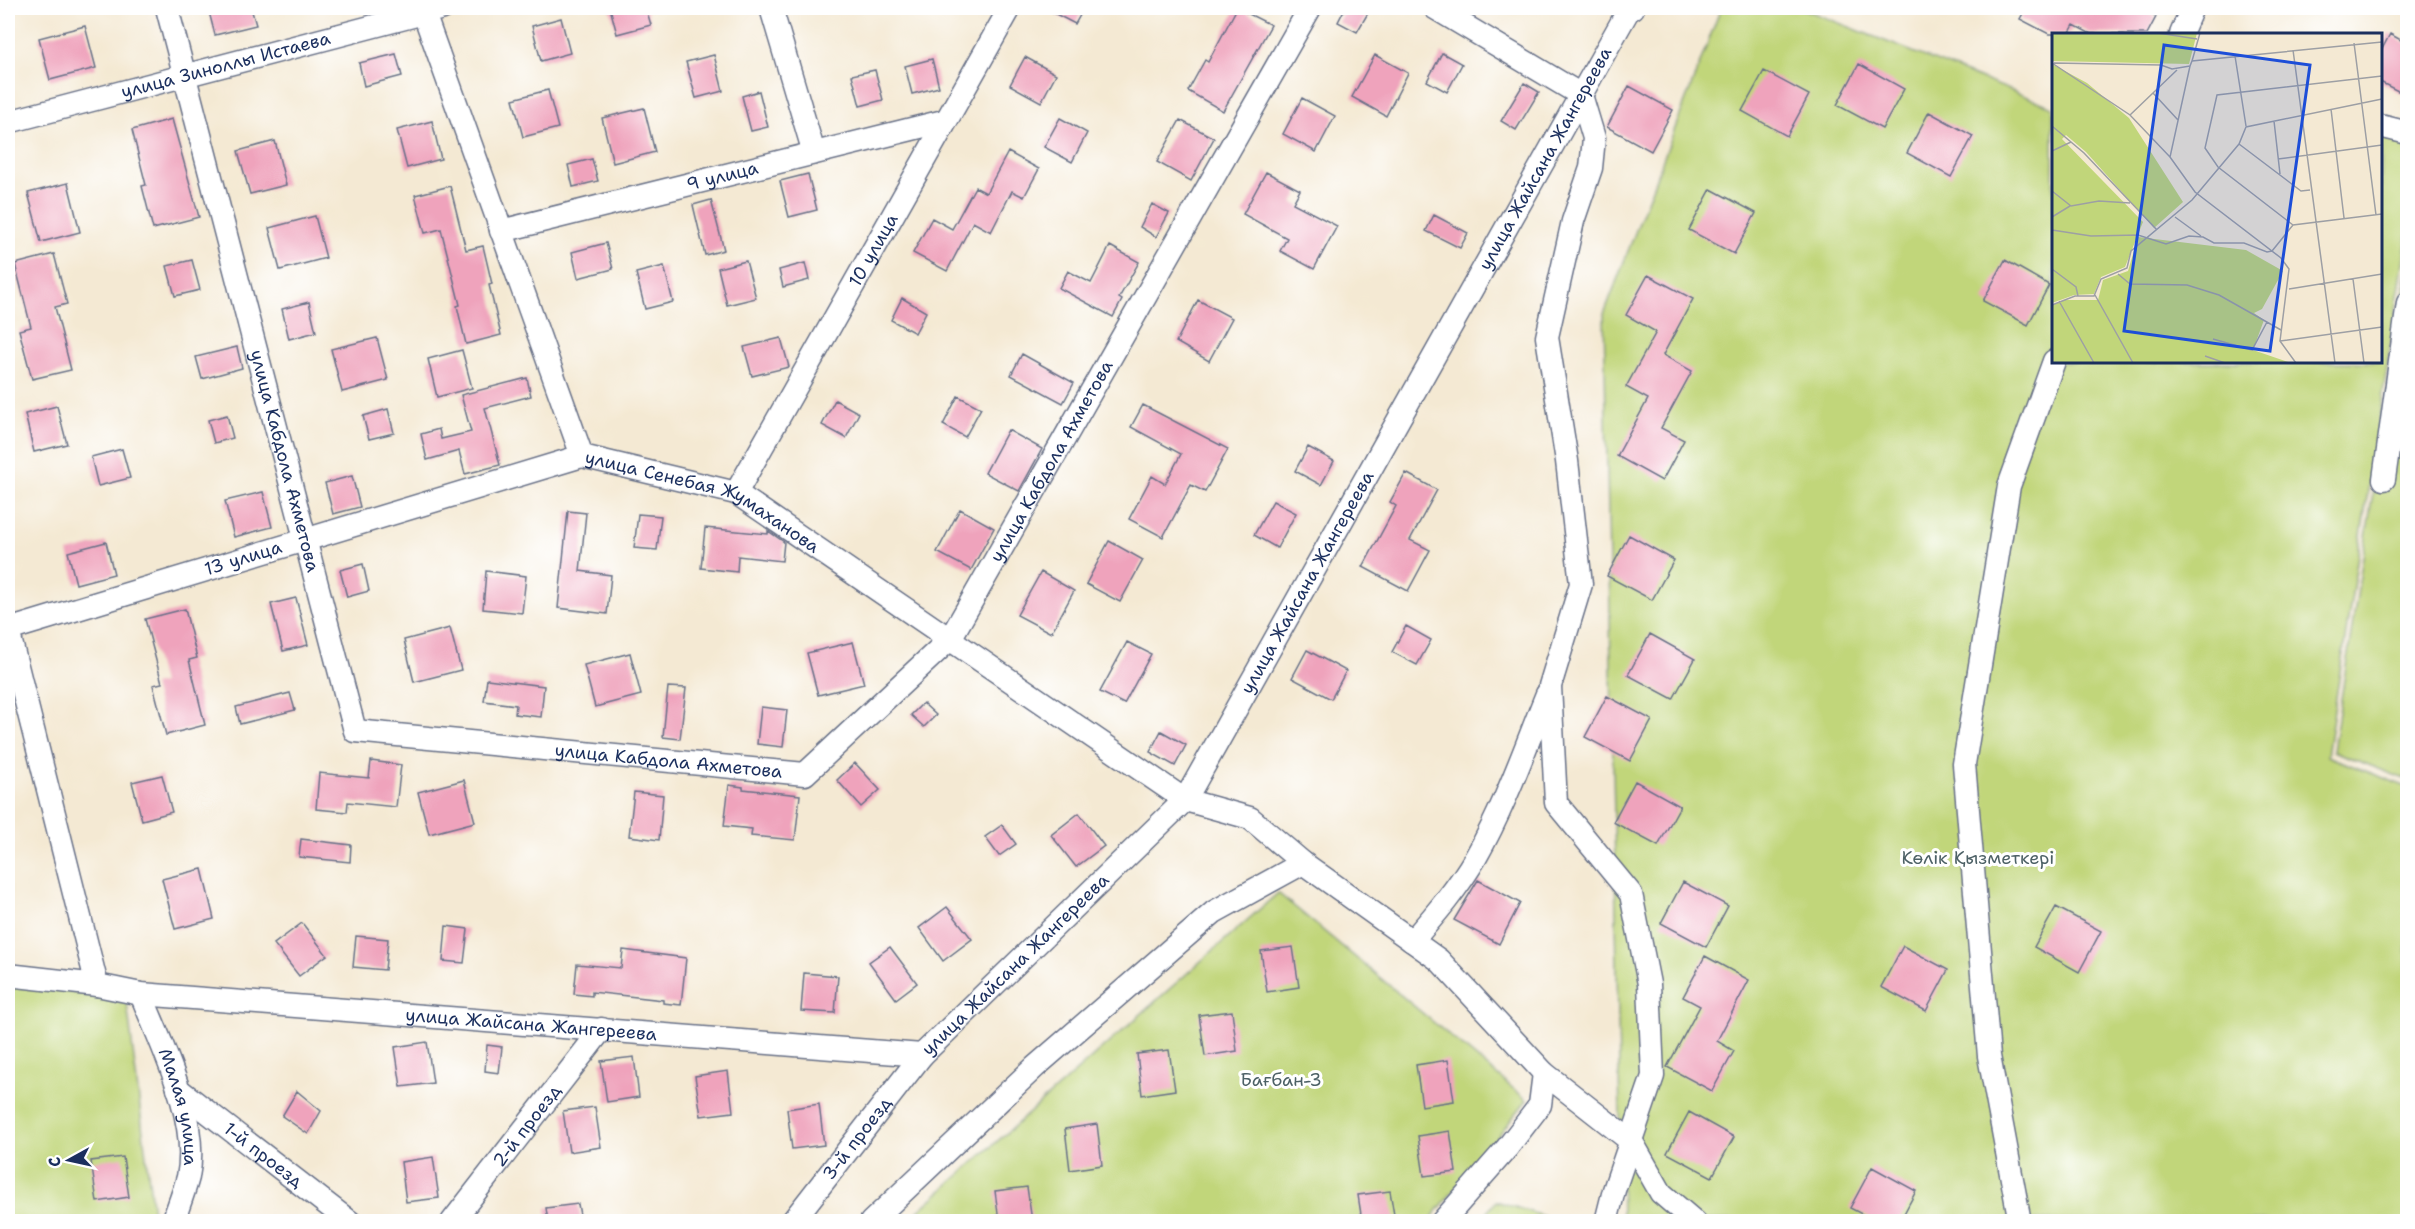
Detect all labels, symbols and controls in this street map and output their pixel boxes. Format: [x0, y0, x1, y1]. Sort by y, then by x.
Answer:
street label: улица Зиноллы Истаева [118, 26, 333, 104]
inset map [2052, 33, 2382, 363]
street label: улица Жайсана Жангереева [1473, 43, 1617, 274]
street label: 9 улица [684, 156, 761, 197]
street label: 10 улица [843, 209, 903, 291]
street label: улица Кабдола Ахметова [244, 347, 325, 575]
street label: улица Кабдола Ахметова [984, 356, 1119, 566]
street label: улица Сенебая Жумаханова [583, 445, 824, 559]
street label: улица Жайсана Жангереева [1235, 467, 1379, 698]
street label: 13 улица [201, 535, 285, 581]
street label: улица Кабдола Ахметова [554, 738, 783, 784]
park label: Көлік Қызметкері [1902, 846, 2054, 870]
street label: улица Жайсана Жангереева [916, 868, 1114, 1061]
street label: улица Жайсана Жангереева [404, 1003, 658, 1046]
street label: Малая улица [153, 1045, 202, 1166]
park label: Бағбан-3 [1240, 1068, 1322, 1092]
street label: 2-й проезд [487, 1079, 567, 1172]
street label: 3-й проезд [817, 1091, 897, 1185]
street label: 1-й проезд [219, 1117, 308, 1194]
north arrow [39, 1130, 99, 1190]
text: С [44, 1156, 66, 1168]

